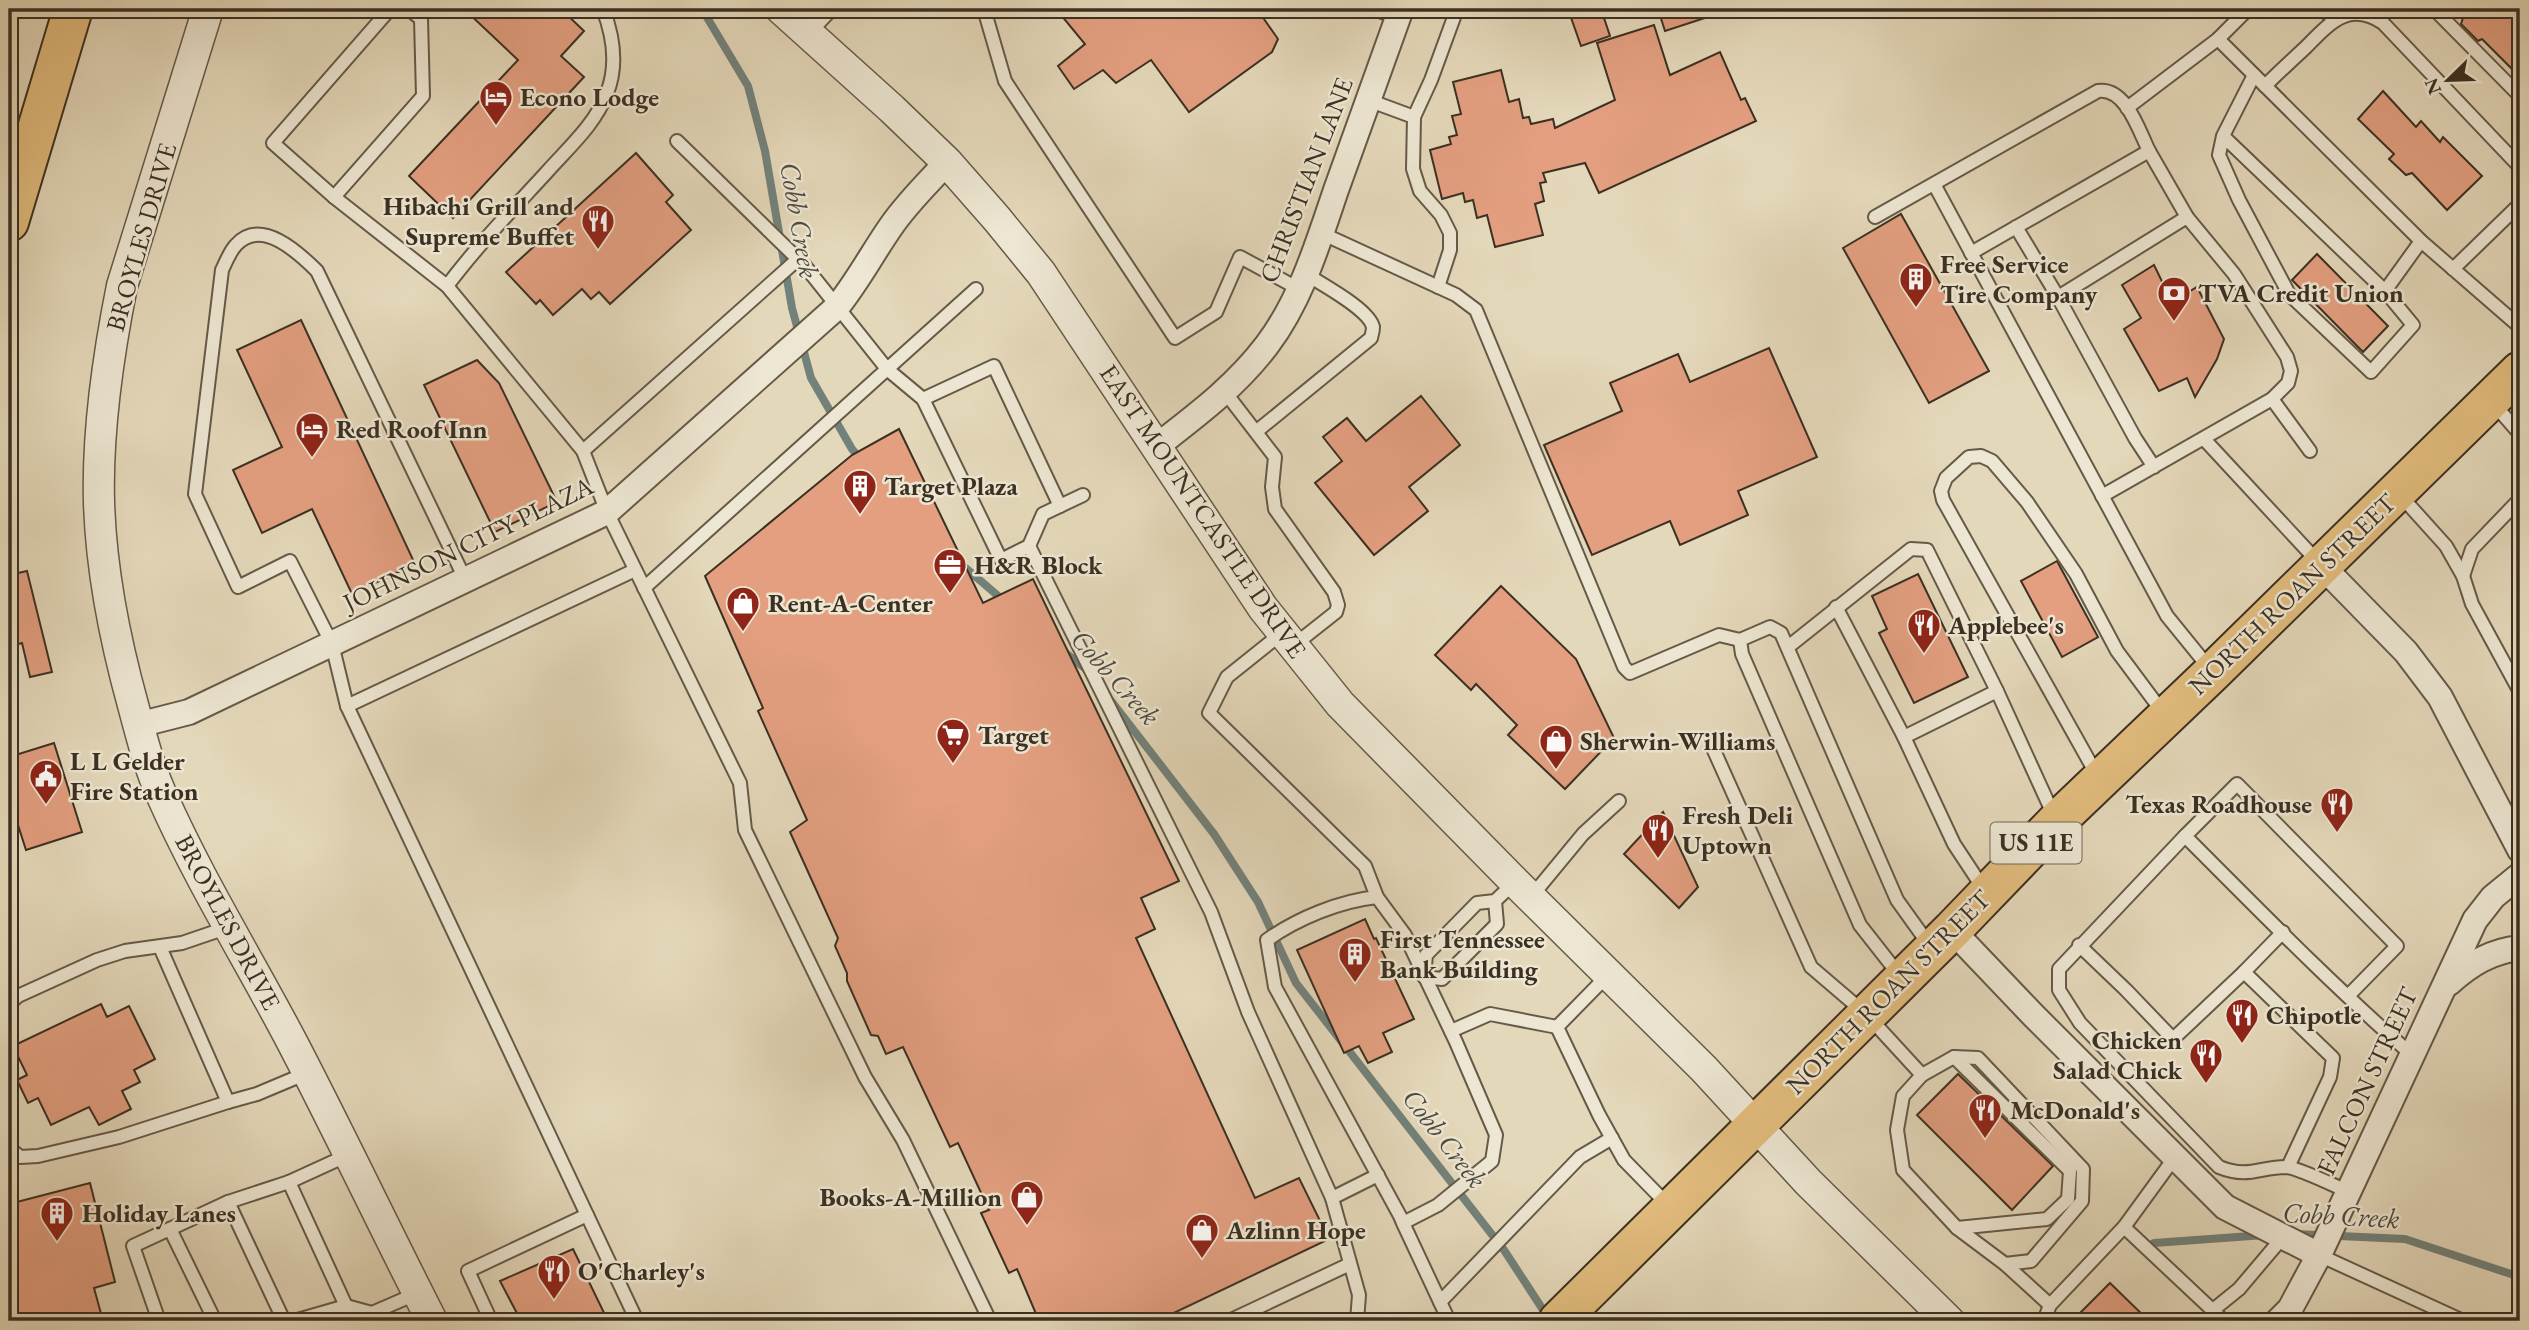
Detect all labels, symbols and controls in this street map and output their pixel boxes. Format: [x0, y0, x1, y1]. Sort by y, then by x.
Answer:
north arrow [2414, 46, 2484, 116]
street label: CHRISTIAN LANE [1251, 72, 1361, 288]
text: N [2418, 74, 2447, 98]
hotel icon: Econo Lodge [477, 78, 515, 127]
place label: Econo Lodge [520, 80, 659, 114]
street label: BROYLES DRIVE [98, 139, 184, 335]
water label: Cobb Creek [772, 159, 828, 281]
place label: Hibachi Grill and Supreme Buffet [383, 189, 575, 253]
restaurant icon: Hibachi Grill and Supreme Buffet [579, 202, 617, 251]
place label: Free Service Tire Company [1940, 247, 2098, 311]
building icon: Free Service Tire Company [1897, 260, 1935, 309]
bank icon: TVA Credit Union [2155, 274, 2193, 323]
place label: TVA Credit Union [2198, 276, 2404, 310]
street label: EAST MOUNTCASTLE DRIVE [1092, 357, 1314, 665]
hotel icon: Red Roof Inn [293, 410, 331, 459]
place label: Red Roof Inn [336, 412, 488, 446]
building icon: Target Plaza [841, 467, 879, 516]
street label: JOHNSON CITY PLAZA [336, 468, 600, 620]
place label: Target Plaza [884, 469, 1018, 503]
street label: NORTH ROAN STREET [2181, 485, 2404, 702]
office icon: H&R Block [931, 546, 969, 595]
place label: H&R Block [974, 548, 1103, 582]
shop icon: Rent-A-Center [724, 584, 762, 633]
place label: Rent-A-Center [768, 586, 933, 620]
restaurant icon: Applebee's [1905, 606, 1943, 655]
place label: Applebee's [1947, 608, 2064, 642]
water label: Cobb Creek [1063, 621, 1169, 733]
supermarket icon: Target [934, 716, 972, 765]
place label: Target [978, 718, 1049, 752]
shop icon: Sherwin-Williams [1537, 722, 1575, 771]
place label: Sherwin-Williams [1580, 724, 1775, 758]
place label: L L Gelder Fire Station [70, 744, 199, 808]
public building icon: L L Gelder Fire Station [27, 757, 65, 806]
restaurant icon: Texas Roadhouse [2318, 785, 2356, 834]
place label: Texas Roadhouse [2125, 787, 2312, 821]
place label: Fresh Deli Uptown [1682, 798, 1793, 862]
restaurant icon: Fresh Deli Uptown [1639, 811, 1677, 860]
road number: US 11E [1990, 822, 2082, 864]
street label: BROYLES DRIVE [167, 828, 289, 1016]
street label: NORTH ROAN STREET [1778, 882, 1998, 1102]
place label: First Tennessee Bank Building [1380, 922, 1545, 986]
building icon: First Tennessee Bank Building [1336, 935, 1374, 984]
street label: FALCON STREET [2309, 981, 2426, 1180]
restaurant icon: Chipotle [2223, 996, 2261, 1045]
place label: Chipotle [2266, 998, 2362, 1032]
place label: Chicken Salad Chick [2053, 1023, 2183, 1087]
restaurant icon: Chicken Salad Chick [2187, 1036, 2225, 1085]
water label: Cobb Creek [1395, 1081, 1495, 1196]
restaurant icon: McDonald's [1966, 1091, 2004, 1140]
place label: McDonald's [2010, 1093, 2140, 1127]
shop icon: Books-A-Million [1008, 1178, 1046, 1227]
place label: Books-A-Million [819, 1180, 1002, 1214]
building icon: Holiday Lanes [38, 1194, 76, 1243]
water label: Cobb Creek [2281, 1194, 2401, 1236]
place label: Holiday Lanes [82, 1196, 236, 1230]
shop icon: Azlinn Hope [1183, 1211, 1221, 1260]
place label: Azlinn Hope [1225, 1213, 1366, 1247]
restaurant icon: O'Charley's [535, 1252, 573, 1301]
place label: O'Charley's [578, 1254, 705, 1288]

